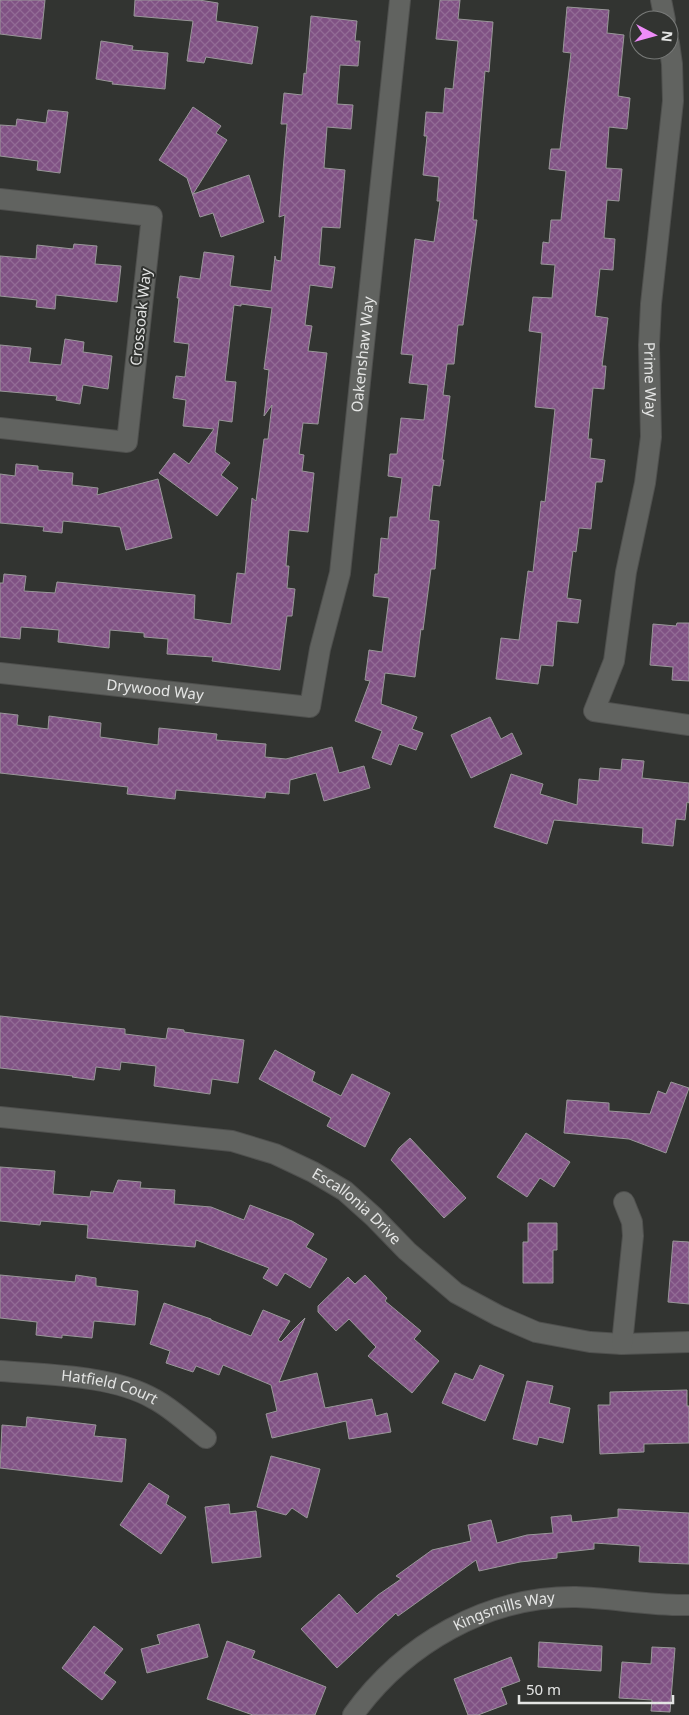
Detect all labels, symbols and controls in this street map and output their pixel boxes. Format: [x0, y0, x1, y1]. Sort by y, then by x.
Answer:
north arrow [629, 10, 679, 60]
text: N [657, 30, 677, 43]
street label: Crossoak Way [125, 267, 155, 367]
street label: Oakenshaw Way [346, 295, 378, 413]
street label: Prime Way [640, 342, 662, 418]
street label: Drywood Way [106, 674, 205, 704]
street label: Escallonia Drive [309, 1163, 406, 1248]
street label: Hatfield Court [60, 1365, 162, 1408]
street label: Kingsmills Way [449, 1587, 556, 1635]
scale bar [519, 1672, 673, 1704]
text: 50 m [526, 1679, 561, 1699]

